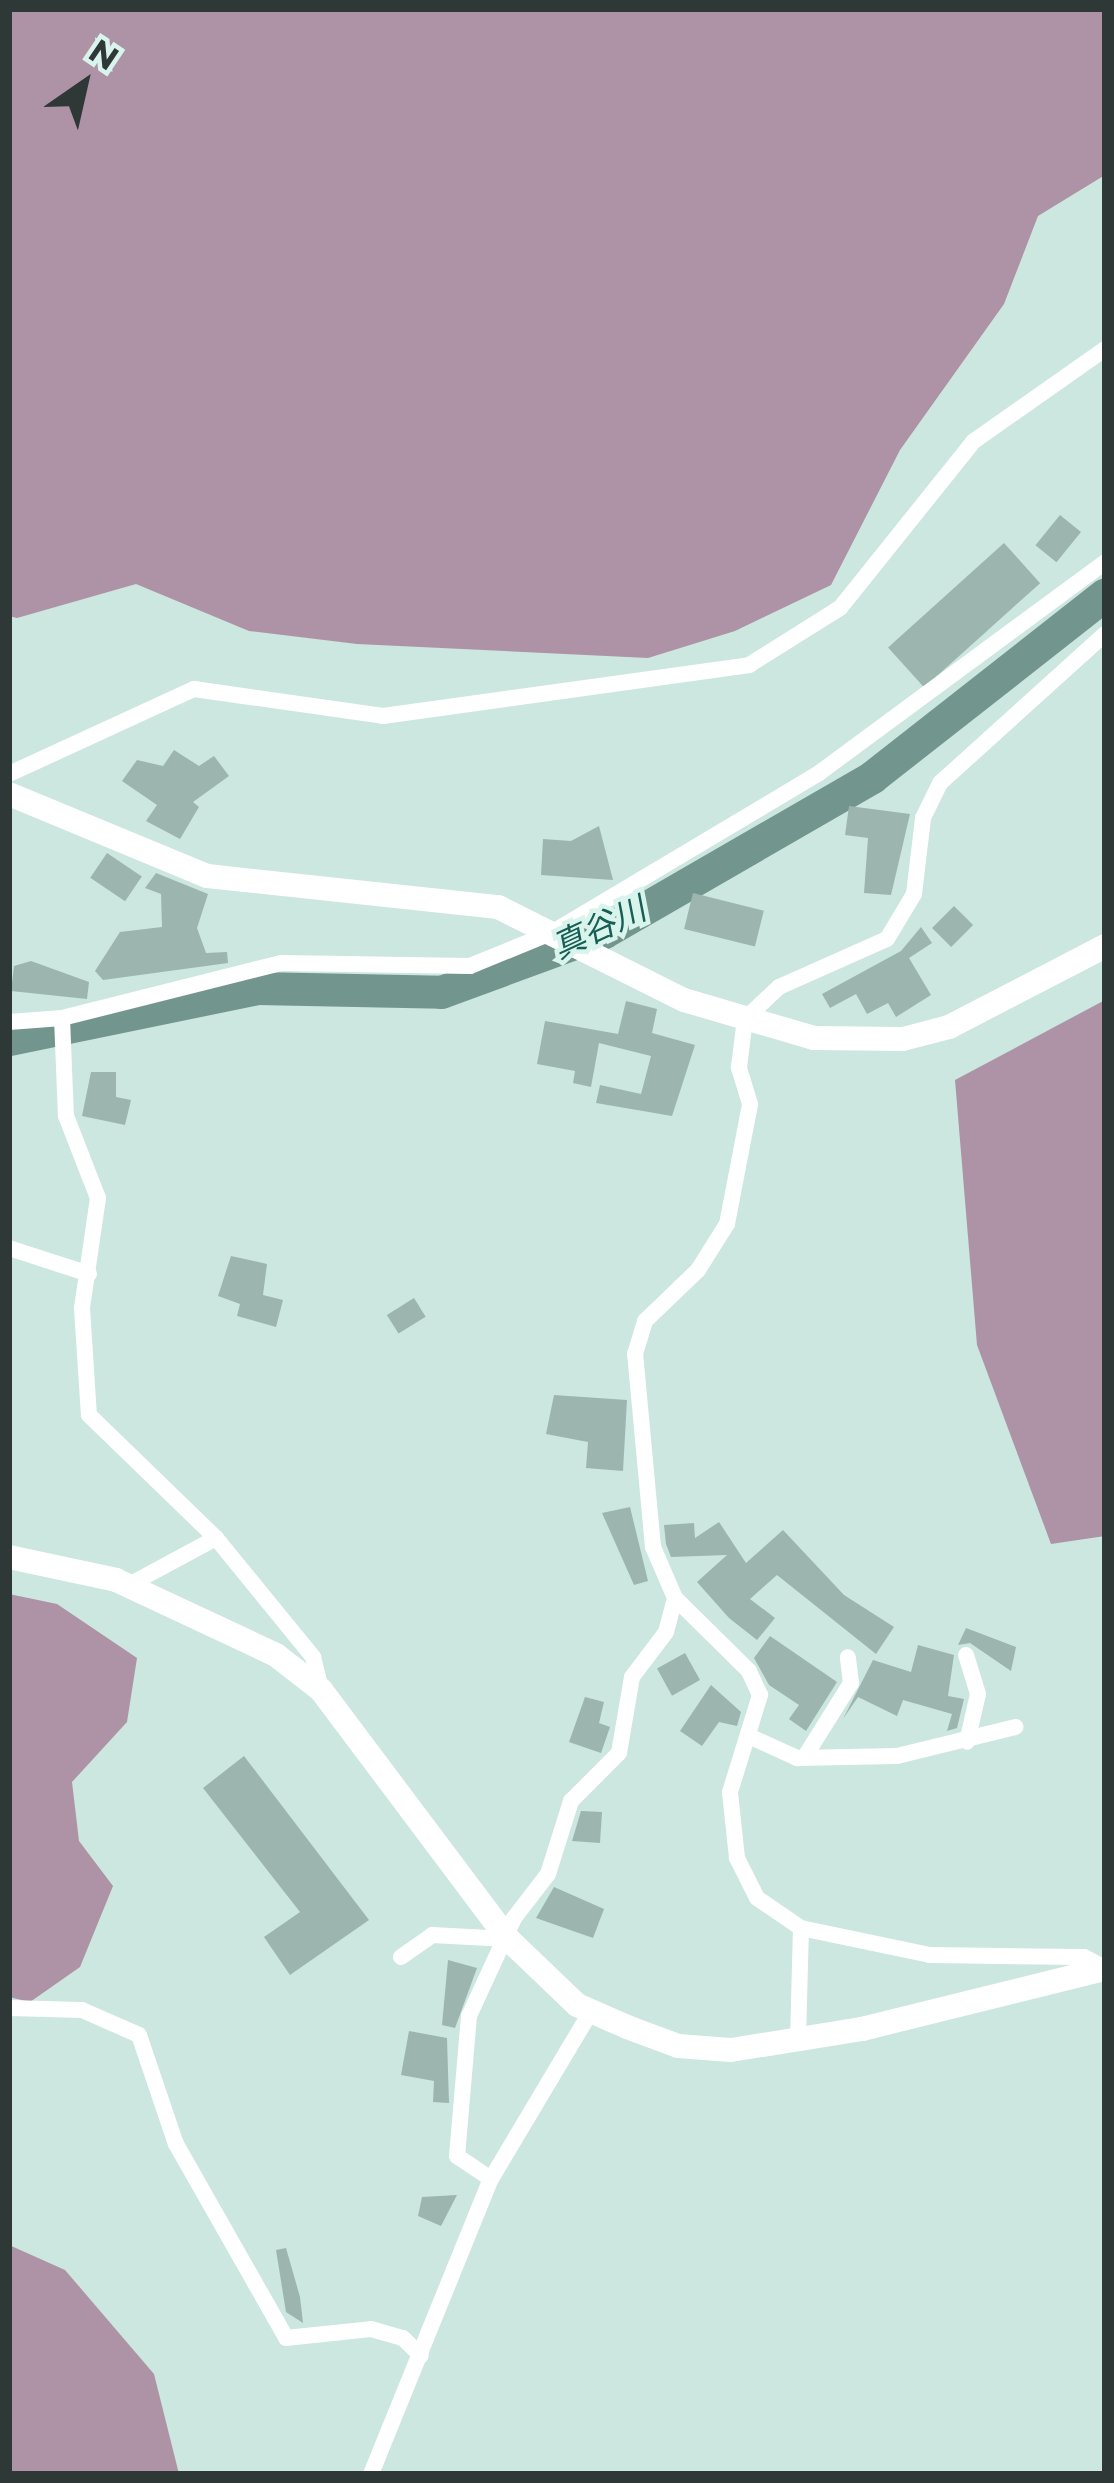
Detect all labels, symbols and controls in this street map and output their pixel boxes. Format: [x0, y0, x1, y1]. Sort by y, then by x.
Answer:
north arrow [24, 24, 144, 144]
text: N [82, 30, 126, 78]
water label: 真谷川 [546, 889, 652, 967]

